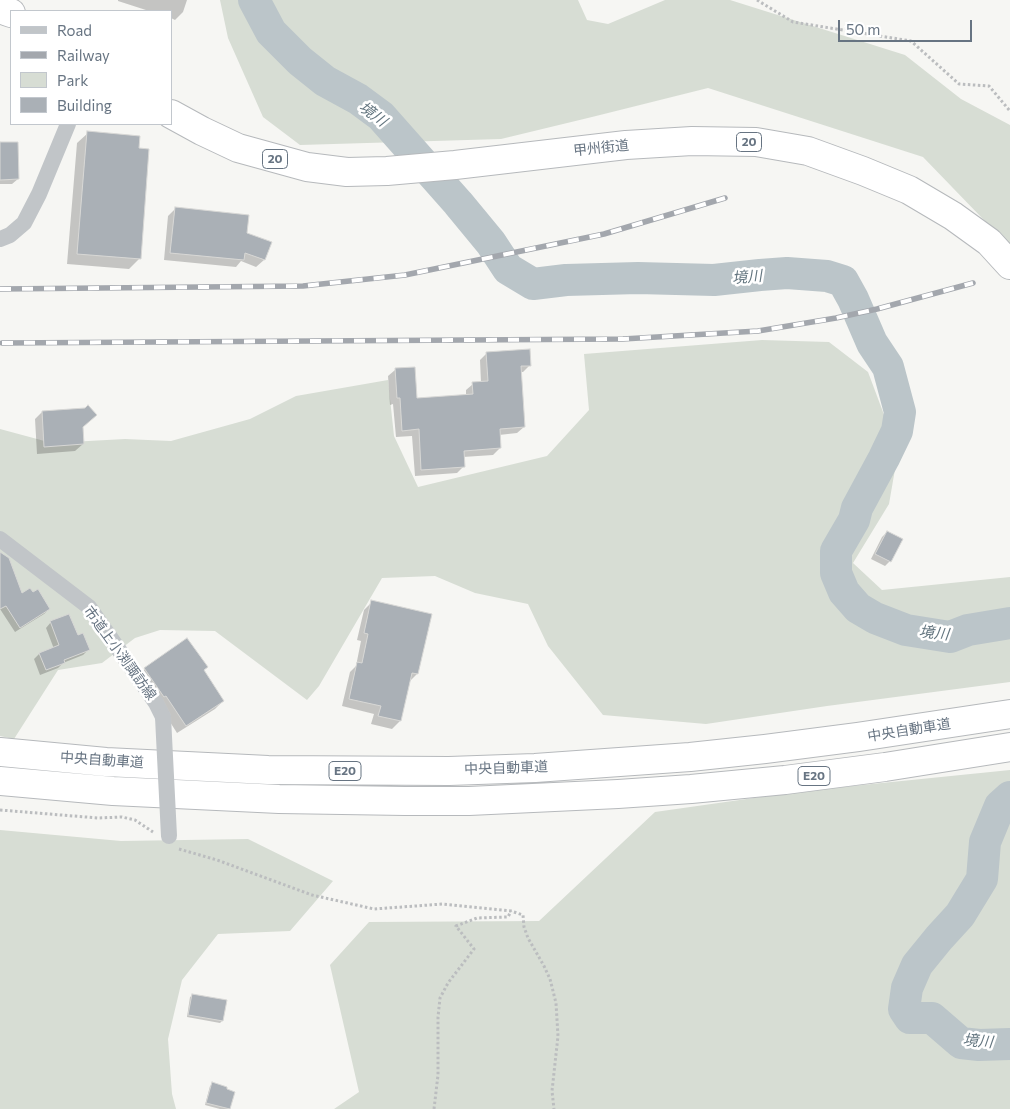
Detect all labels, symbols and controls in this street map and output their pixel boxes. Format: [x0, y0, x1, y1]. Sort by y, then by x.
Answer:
legend [10, 10, 172, 125]
scale bar [840, 10, 974, 42]
text: 50 m [846, 20, 880, 38]
text: Road [57, 21, 92, 39]
text: Railway [57, 46, 110, 64]
text: Park [57, 71, 88, 89]
text: Building [57, 96, 112, 114]
water label: 境川 [356, 98, 390, 130]
road number: 20 [736, 132, 762, 152]
street label: 甲州街道 [572, 137, 630, 159]
road number: 20 [262, 150, 288, 168]
water label: 境川 [731, 267, 763, 287]
street label: 市道上小渕諏訪線 [80, 603, 160, 703]
water label: 境川 [918, 622, 950, 644]
street label: 中央自動車道 [866, 715, 952, 745]
street label: 中央自動車道 [60, 749, 144, 771]
street label: 中央自動車道 [464, 758, 548, 778]
road number: E20 [329, 761, 361, 780]
road number: E20 [798, 766, 830, 786]
water label: 境川 [962, 1031, 994, 1051]

